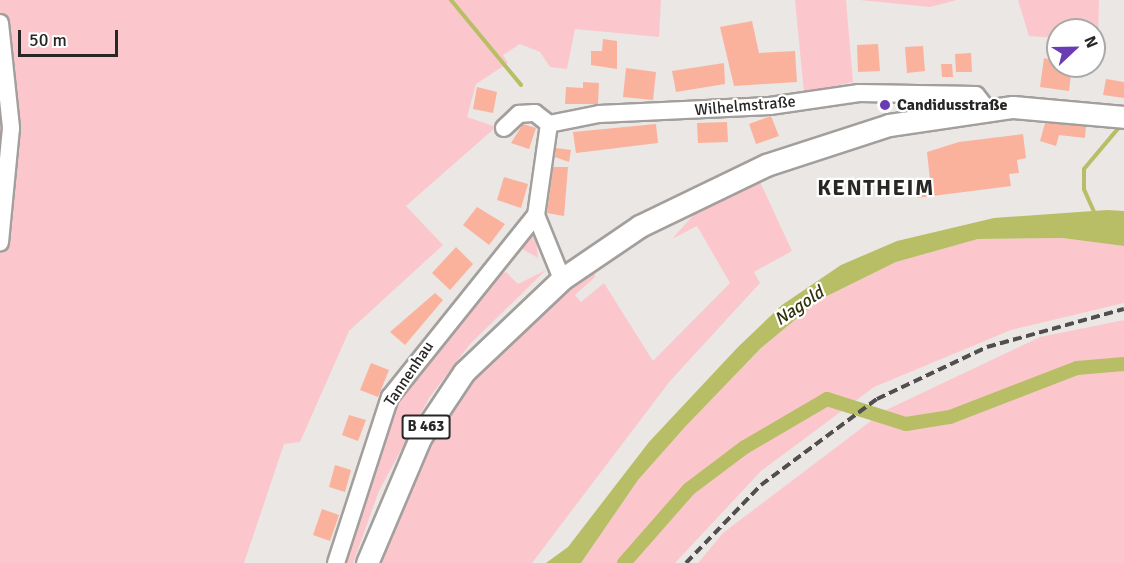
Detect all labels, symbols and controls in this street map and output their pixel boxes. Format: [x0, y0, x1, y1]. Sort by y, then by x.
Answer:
scale bar [21, 18, 122, 56]
north arrow [1046, 18, 1106, 78]
text: 50 m [29, 29, 67, 51]
text: N [1079, 33, 1102, 51]
street label: Wilhelmstraße [694, 92, 796, 120]
place label: Candidusstraße [897, 95, 1007, 115]
marker: Candidusstraße [878, 98, 892, 112]
district label: KENTHEIM [817, 175, 935, 201]
water label: Nagold [770, 282, 828, 330]
street label: Tannenhau [380, 338, 438, 410]
road number: B 463 [400, 415, 452, 439]

